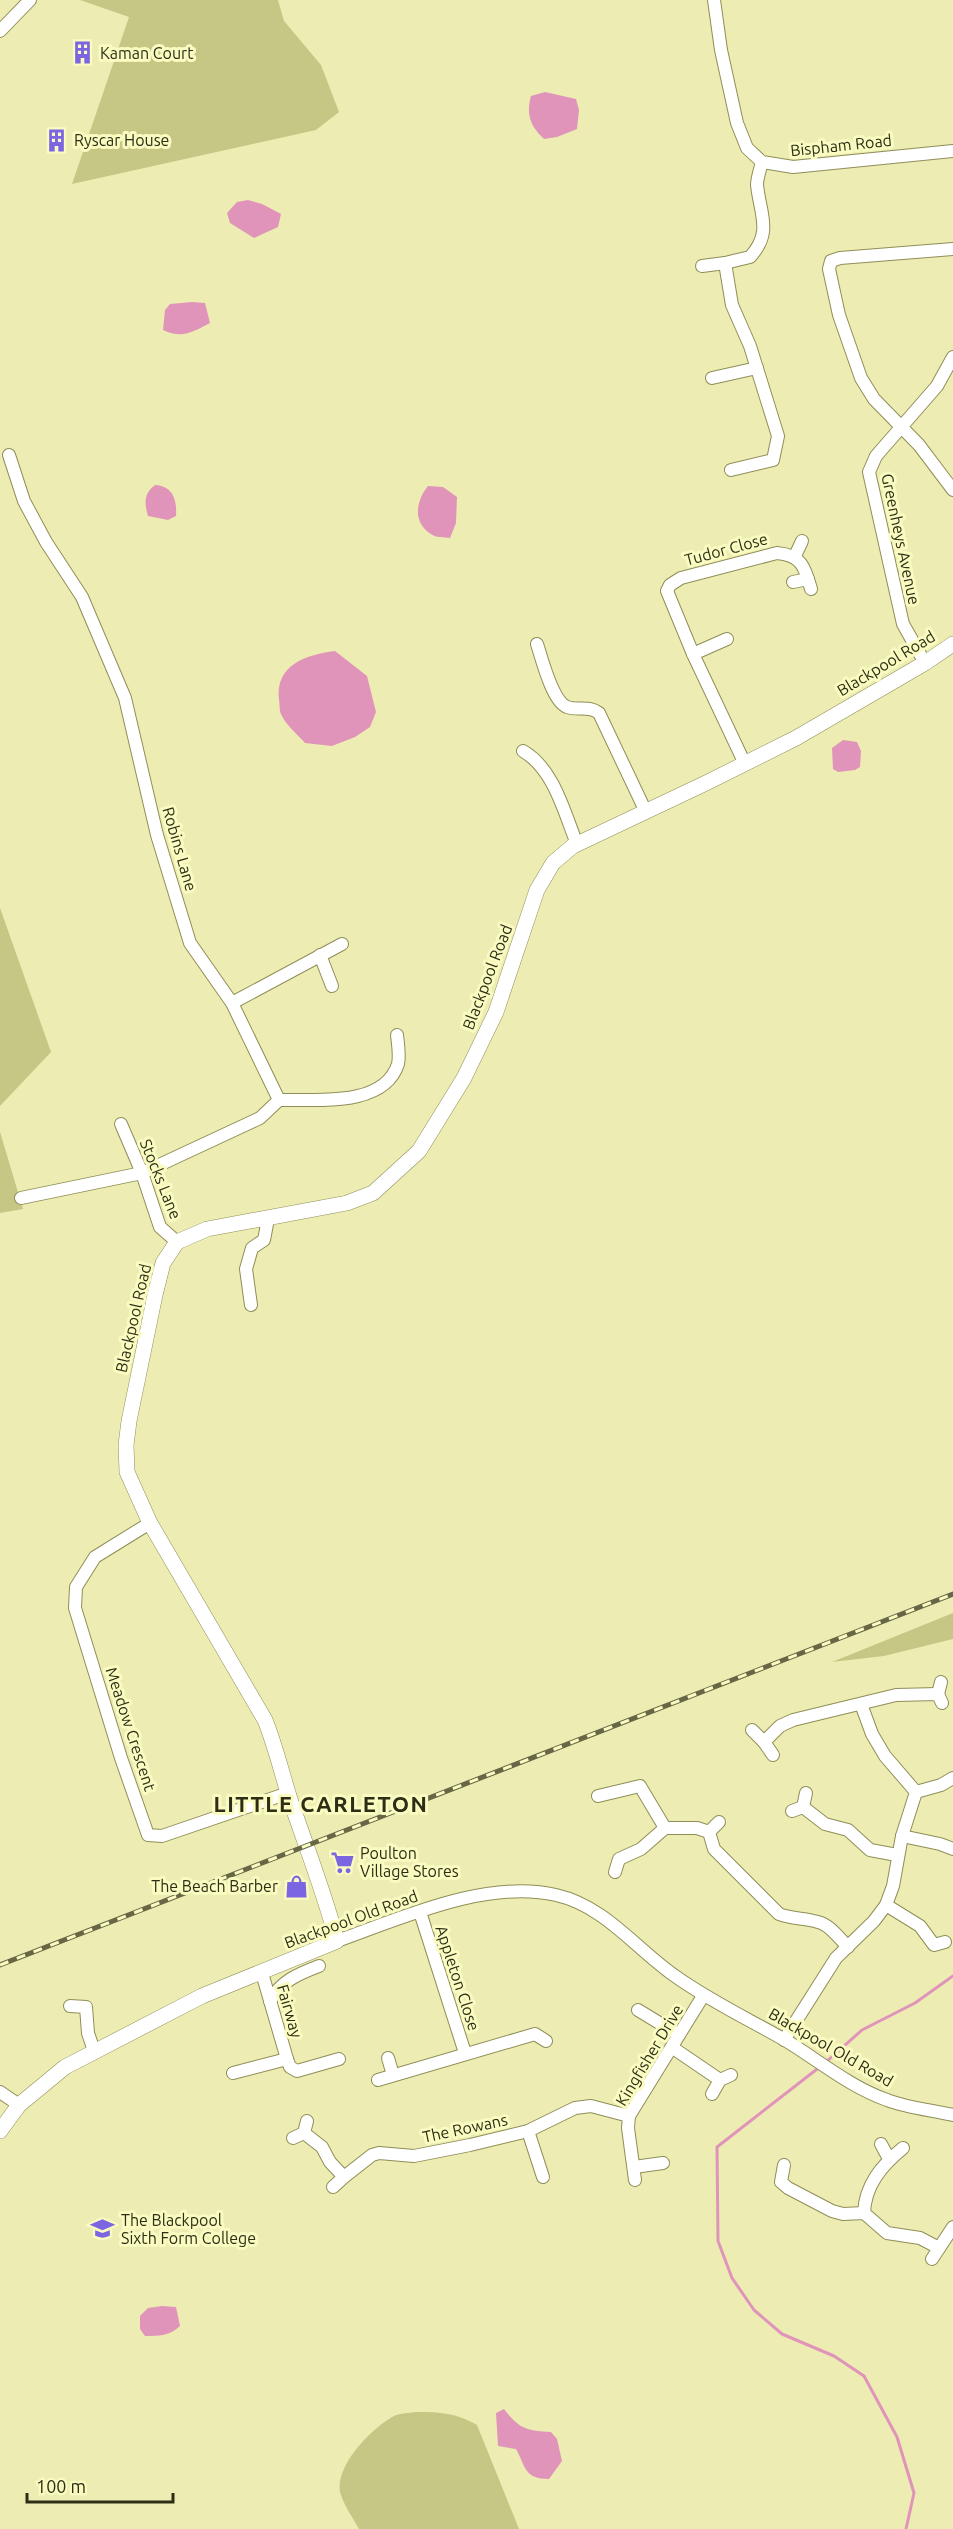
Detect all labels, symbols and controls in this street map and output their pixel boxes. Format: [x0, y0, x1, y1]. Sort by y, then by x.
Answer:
building icon: Kaman Court [69, 40, 95, 66]
place label: Kaman Court [100, 44, 194, 62]
building icon: Ryscar House [43, 127, 69, 153]
place label: Ryscar House [74, 131, 169, 149]
street label: Bispham Road [789, 131, 893, 159]
street label: Greenheys Avenue [878, 472, 924, 606]
street label: Tudor Close [683, 529, 769, 569]
street label: Blackpool Road [834, 627, 938, 699]
street label: Robins Lane [159, 805, 201, 893]
street label: Blackpool Road [459, 922, 515, 1032]
street label: Stocks Lane [137, 1136, 185, 1222]
street label: Blackpool Road [112, 1262, 154, 1374]
street label: Meadow Crescent [103, 1665, 160, 1794]
district label: LITTLE CARLETON [214, 1791, 428, 1816]
place label: Poulton Village Stores [360, 1844, 459, 1880]
supermarket icon: Poulton Village Stores [329, 1849, 355, 1875]
shop icon: The Beach Barber [283, 1873, 309, 1899]
place label: The Beach Barber [151, 1877, 278, 1895]
street label: Blackpool Old Road [282, 1887, 420, 1951]
street label: Appleton Close [432, 1923, 484, 2033]
street label: Fairway [274, 1982, 306, 2040]
street label: Kingfisher Drive [612, 2001, 686, 2109]
street label: Blackpool Old Road [766, 2004, 896, 2090]
street label: The Rowans [421, 2110, 509, 2146]
place label: The Blackpool Sixth Form College [121, 2211, 256, 2247]
school or university icon: The Blackpool Sixth Form College [90, 2216, 116, 2242]
scale bar [27, 2466, 172, 2504]
text: 100 m [36, 2476, 86, 2496]

